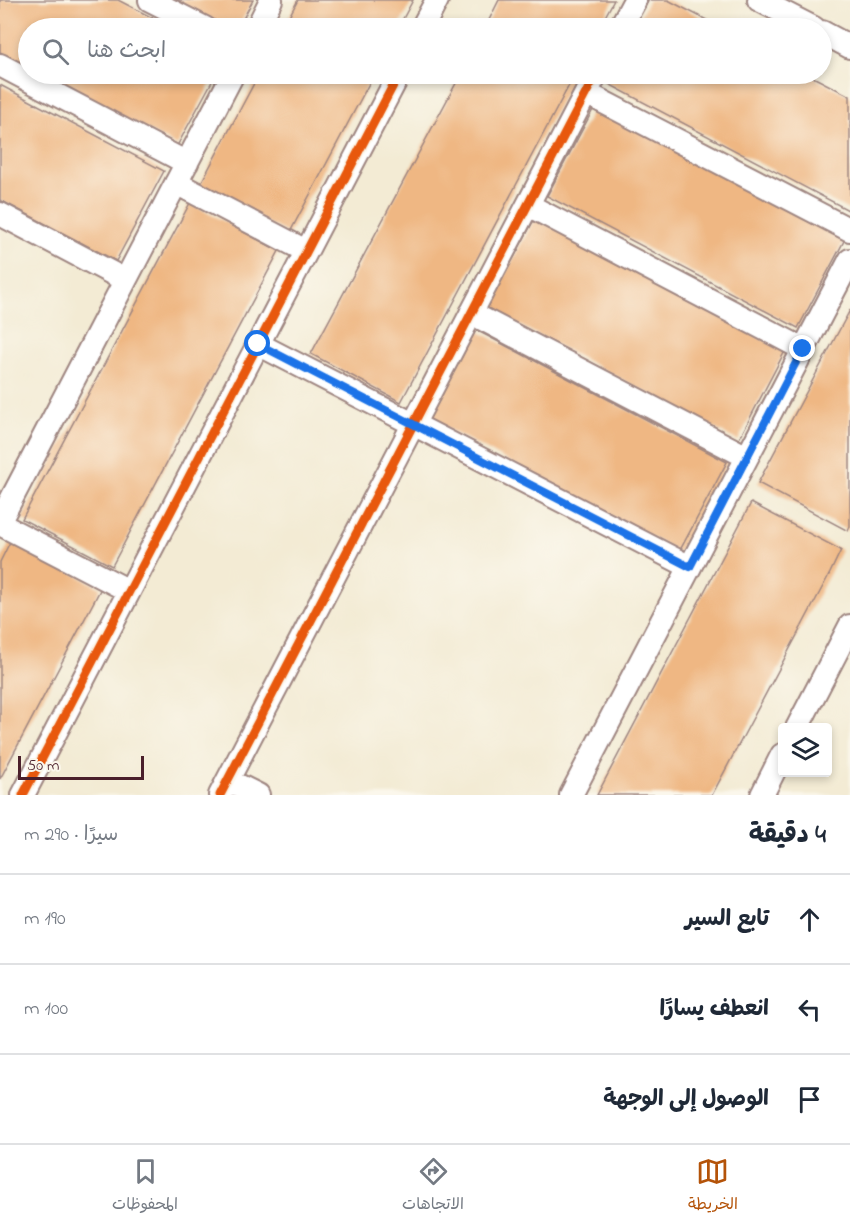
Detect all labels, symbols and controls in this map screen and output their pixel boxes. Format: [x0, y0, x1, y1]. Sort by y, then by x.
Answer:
search box [18, 18, 832, 84]
icon: search [39, 35, 72, 68]
text: ابحث هنا [87, 36, 166, 68]
route start [244, 330, 270, 356]
route end [789, 335, 815, 361]
map controls [778, 723, 832, 777]
button: layers [778, 723, 832, 777]
scale bar [18, 753, 144, 780]
text: 50 m [27, 754, 59, 778]
text: 4 دقيقة [749, 817, 826, 855]
text: سيرًا · 290 m [24, 821, 118, 850]
icon: ahead [793, 903, 826, 936]
text: تابع السير [685, 904, 769, 936]
text: 190 m [24, 905, 66, 934]
icon: left [793, 993, 826, 1026]
text: انعطف يسارًا [660, 994, 769, 1026]
text: 100 m [24, 995, 68, 1024]
icon: arrive [793, 1083, 826, 1116]
text: الوصول إلى الوجهة [603, 1084, 769, 1116]
tab: المحفوظات [112, 1155, 178, 1218]
tab: الاتجاهات [402, 1155, 464, 1218]
tab: الخريطة [688, 1155, 738, 1218]

